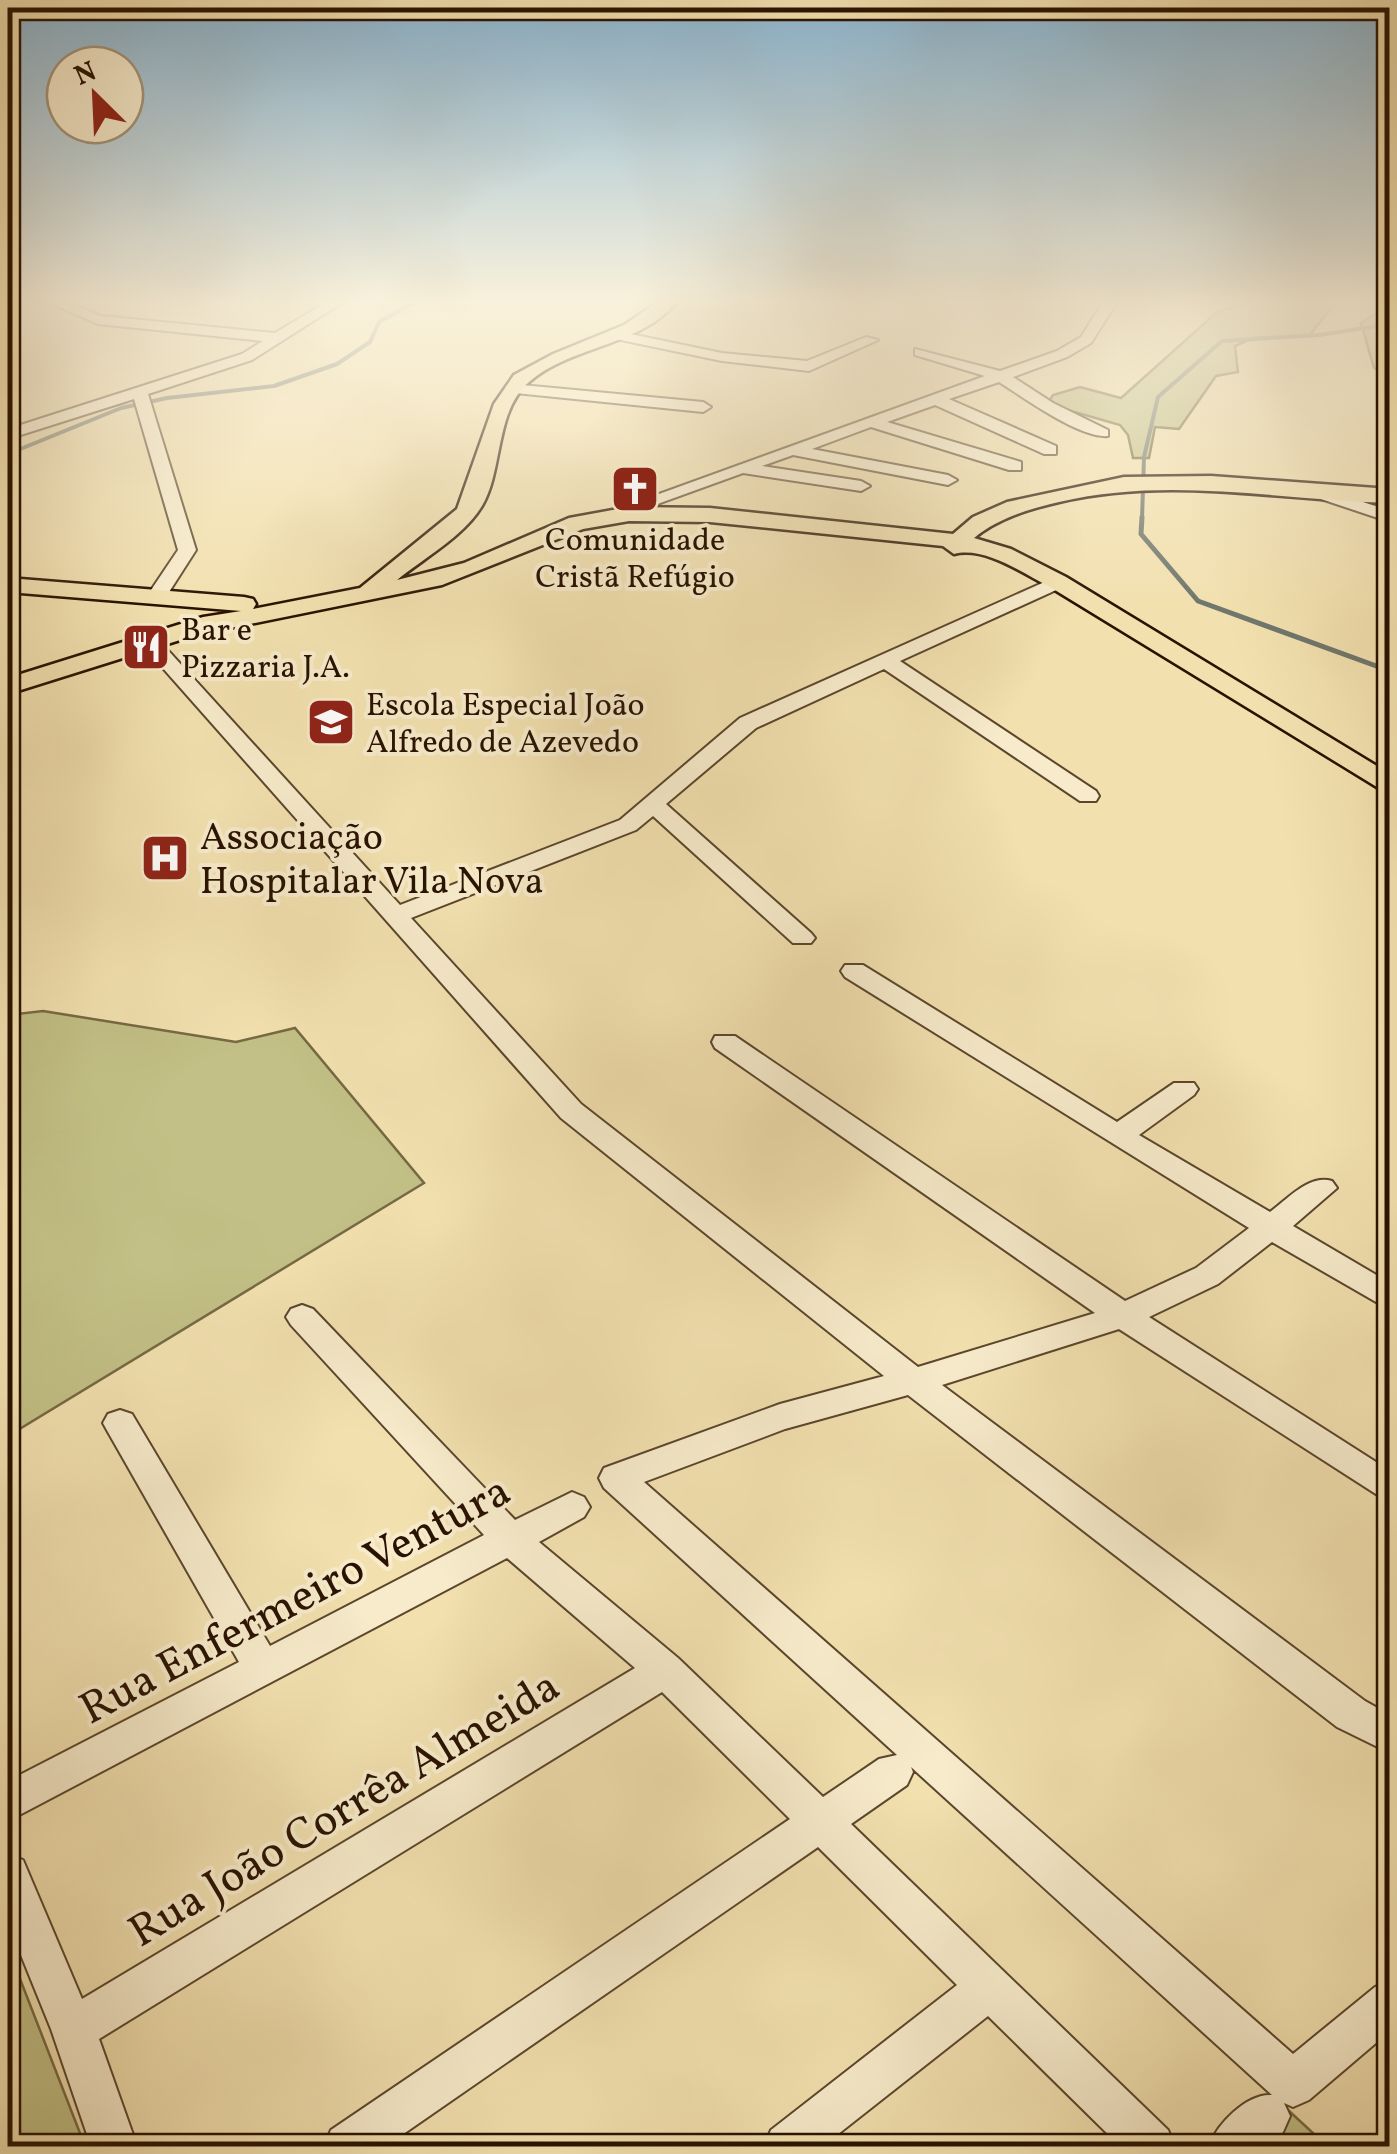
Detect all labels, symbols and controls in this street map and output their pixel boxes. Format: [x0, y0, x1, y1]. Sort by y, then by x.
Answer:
north arrow [45, 45, 145, 145]
text: N [69, 52, 103, 96]
church icon: Comunidade Cristã Refúgio [609, 463, 661, 515]
place label: Comunidade Cristã Refúgio [535, 520, 735, 601]
place label: Bar e Pizzaria J.A. [181, 610, 350, 691]
restaurant icon: Bar e Pizzaria J.A. [120, 621, 172, 673]
place label: Escola Especial João Alfredo de Azevedo [366, 685, 645, 766]
school or university icon: Escola Especial João Alfredo de Azevedo [305, 696, 357, 748]
place label: Associação Hospitalar Vila Nova [200, 813, 544, 910]
hospital icon: Associação Hospitalar Vila Nova [139, 832, 191, 884]
street label: Rua Enfermeiro Ventura [70, 1462, 523, 1742]
street label: Rua João Corrêa Almeida [118, 1657, 573, 1965]

